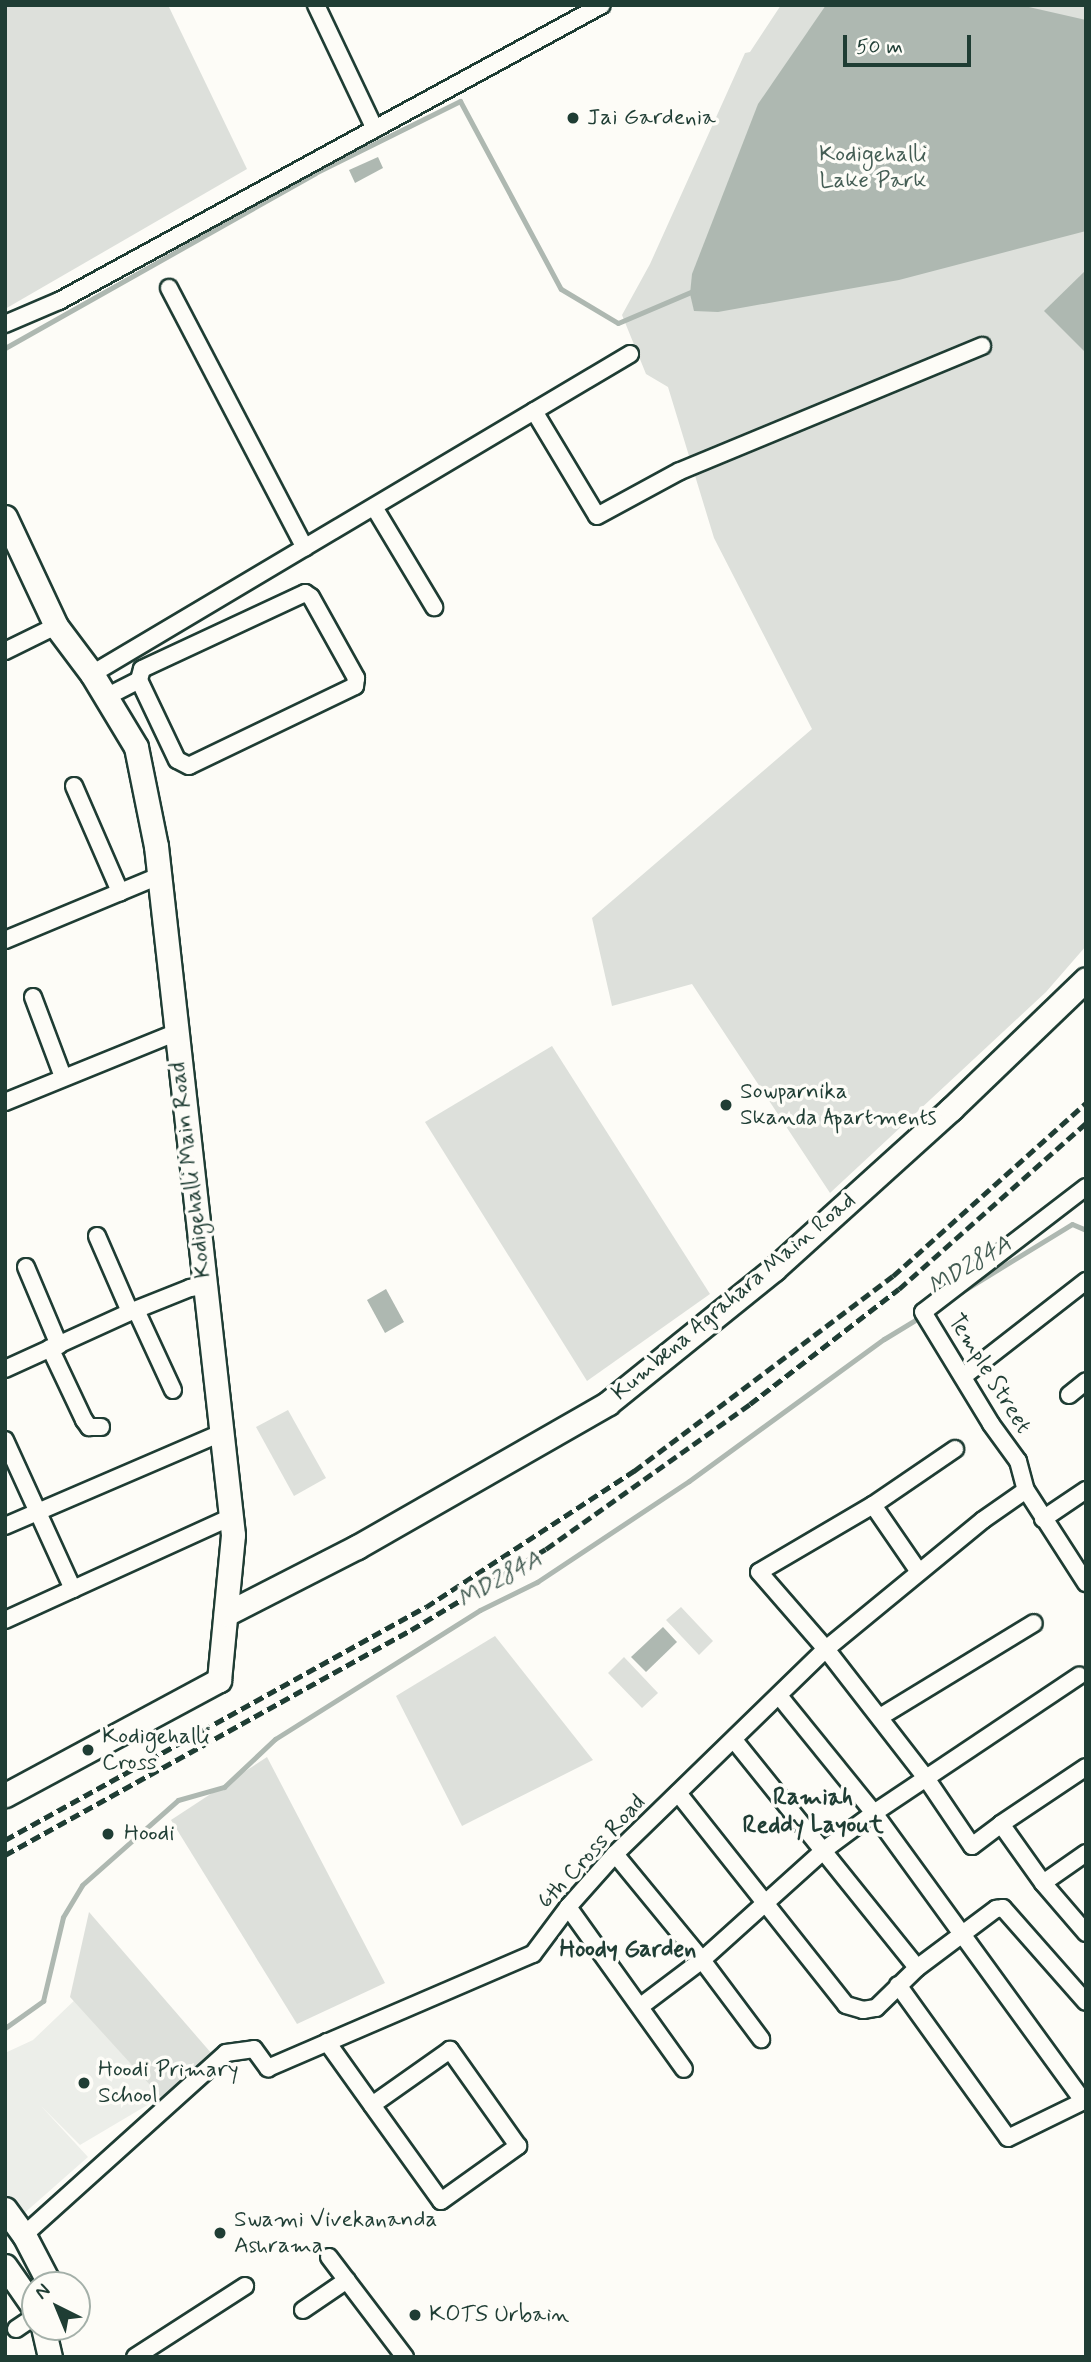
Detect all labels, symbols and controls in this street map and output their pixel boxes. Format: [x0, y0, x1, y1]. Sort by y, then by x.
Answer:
scale bar [846, 21, 974, 65]
text: 50 m [856, 33, 903, 61]
place label: Jai Gardenia [587, 104, 711, 132]
marker: Jai Gardenia [565, 110, 581, 126]
park label: Kodigehalli Lake Park [819, 141, 927, 195]
street label: Kodigehalli Main Road [164, 1061, 218, 1279]
place label: Sowparnika Skanda Apartments [740, 1078, 937, 1132]
marker: Sowparnika Skanda Apartments [718, 1097, 734, 1113]
street label: Kumbena Agrahara Main Road [610, 1190, 858, 1404]
water label: MD284A [923, 1230, 1017, 1302]
street label: Temple Street [940, 1307, 1038, 1441]
water label: MD284A [453, 1545, 547, 1615]
place label: Kodigehalli Cross [102, 1723, 210, 1777]
marker: Kodigehalli Cross [80, 1742, 96, 1758]
district label: Ramiah Reddy Layout [742, 1784, 884, 1840]
street label: 6th Cross Road [533, 1790, 651, 1914]
place label: Hoodi [124, 1820, 174, 1848]
marker: Hoodi [98, 1824, 118, 1844]
district label: Hoody Garden [560, 1936, 696, 1964]
place label: Hoodi Primary School [98, 2056, 241, 2110]
marker: Hoodi Primary School [76, 2075, 92, 2091]
place label: Swami Vivekananda Ashrama [234, 2206, 436, 2260]
marker: Swami Vivekananda Ashrama [212, 2225, 228, 2241]
north arrow [21, 2271, 91, 2341]
text: N [30, 2278, 56, 2305]
place label: KOTS Urbain [429, 2301, 567, 2329]
marker: KOTS Urbain [407, 2307, 423, 2323]

